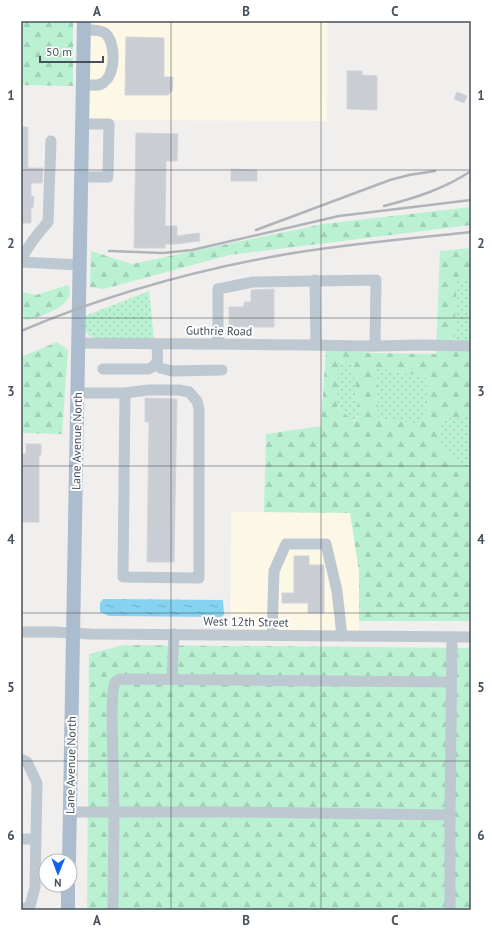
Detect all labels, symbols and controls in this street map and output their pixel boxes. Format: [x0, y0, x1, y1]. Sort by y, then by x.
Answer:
text: A [93, 3, 101, 20]
text: B [242, 3, 250, 20]
text: C [391, 3, 399, 20]
scale bar [40, 38, 103, 64]
text: 50 m [46, 44, 72, 59]
text: 1 [7, 87, 15, 104]
text: 1 [477, 87, 485, 104]
text: 2 [7, 235, 15, 252]
text: 2 [477, 235, 485, 252]
street label: Guthrie Road [186, 322, 252, 339]
text: 3 [7, 383, 15, 400]
text: 3 [477, 383, 485, 400]
street label: Lane Avenue North [68, 392, 85, 490]
text: 4 [7, 531, 15, 548]
text: 4 [477, 531, 485, 548]
street label: West 12th Street [203, 613, 289, 630]
text: 5 [7, 679, 15, 696]
text: 5 [477, 679, 485, 696]
street label: Lane Avenue North [62, 716, 79, 814]
text: 6 [7, 827, 15, 844]
text: 6 [477, 827, 485, 844]
north arrow [38, 853, 78, 893]
text: N [54, 876, 62, 890]
text: A [93, 912, 101, 929]
text: B [242, 912, 250, 929]
text: C [391, 912, 399, 929]

